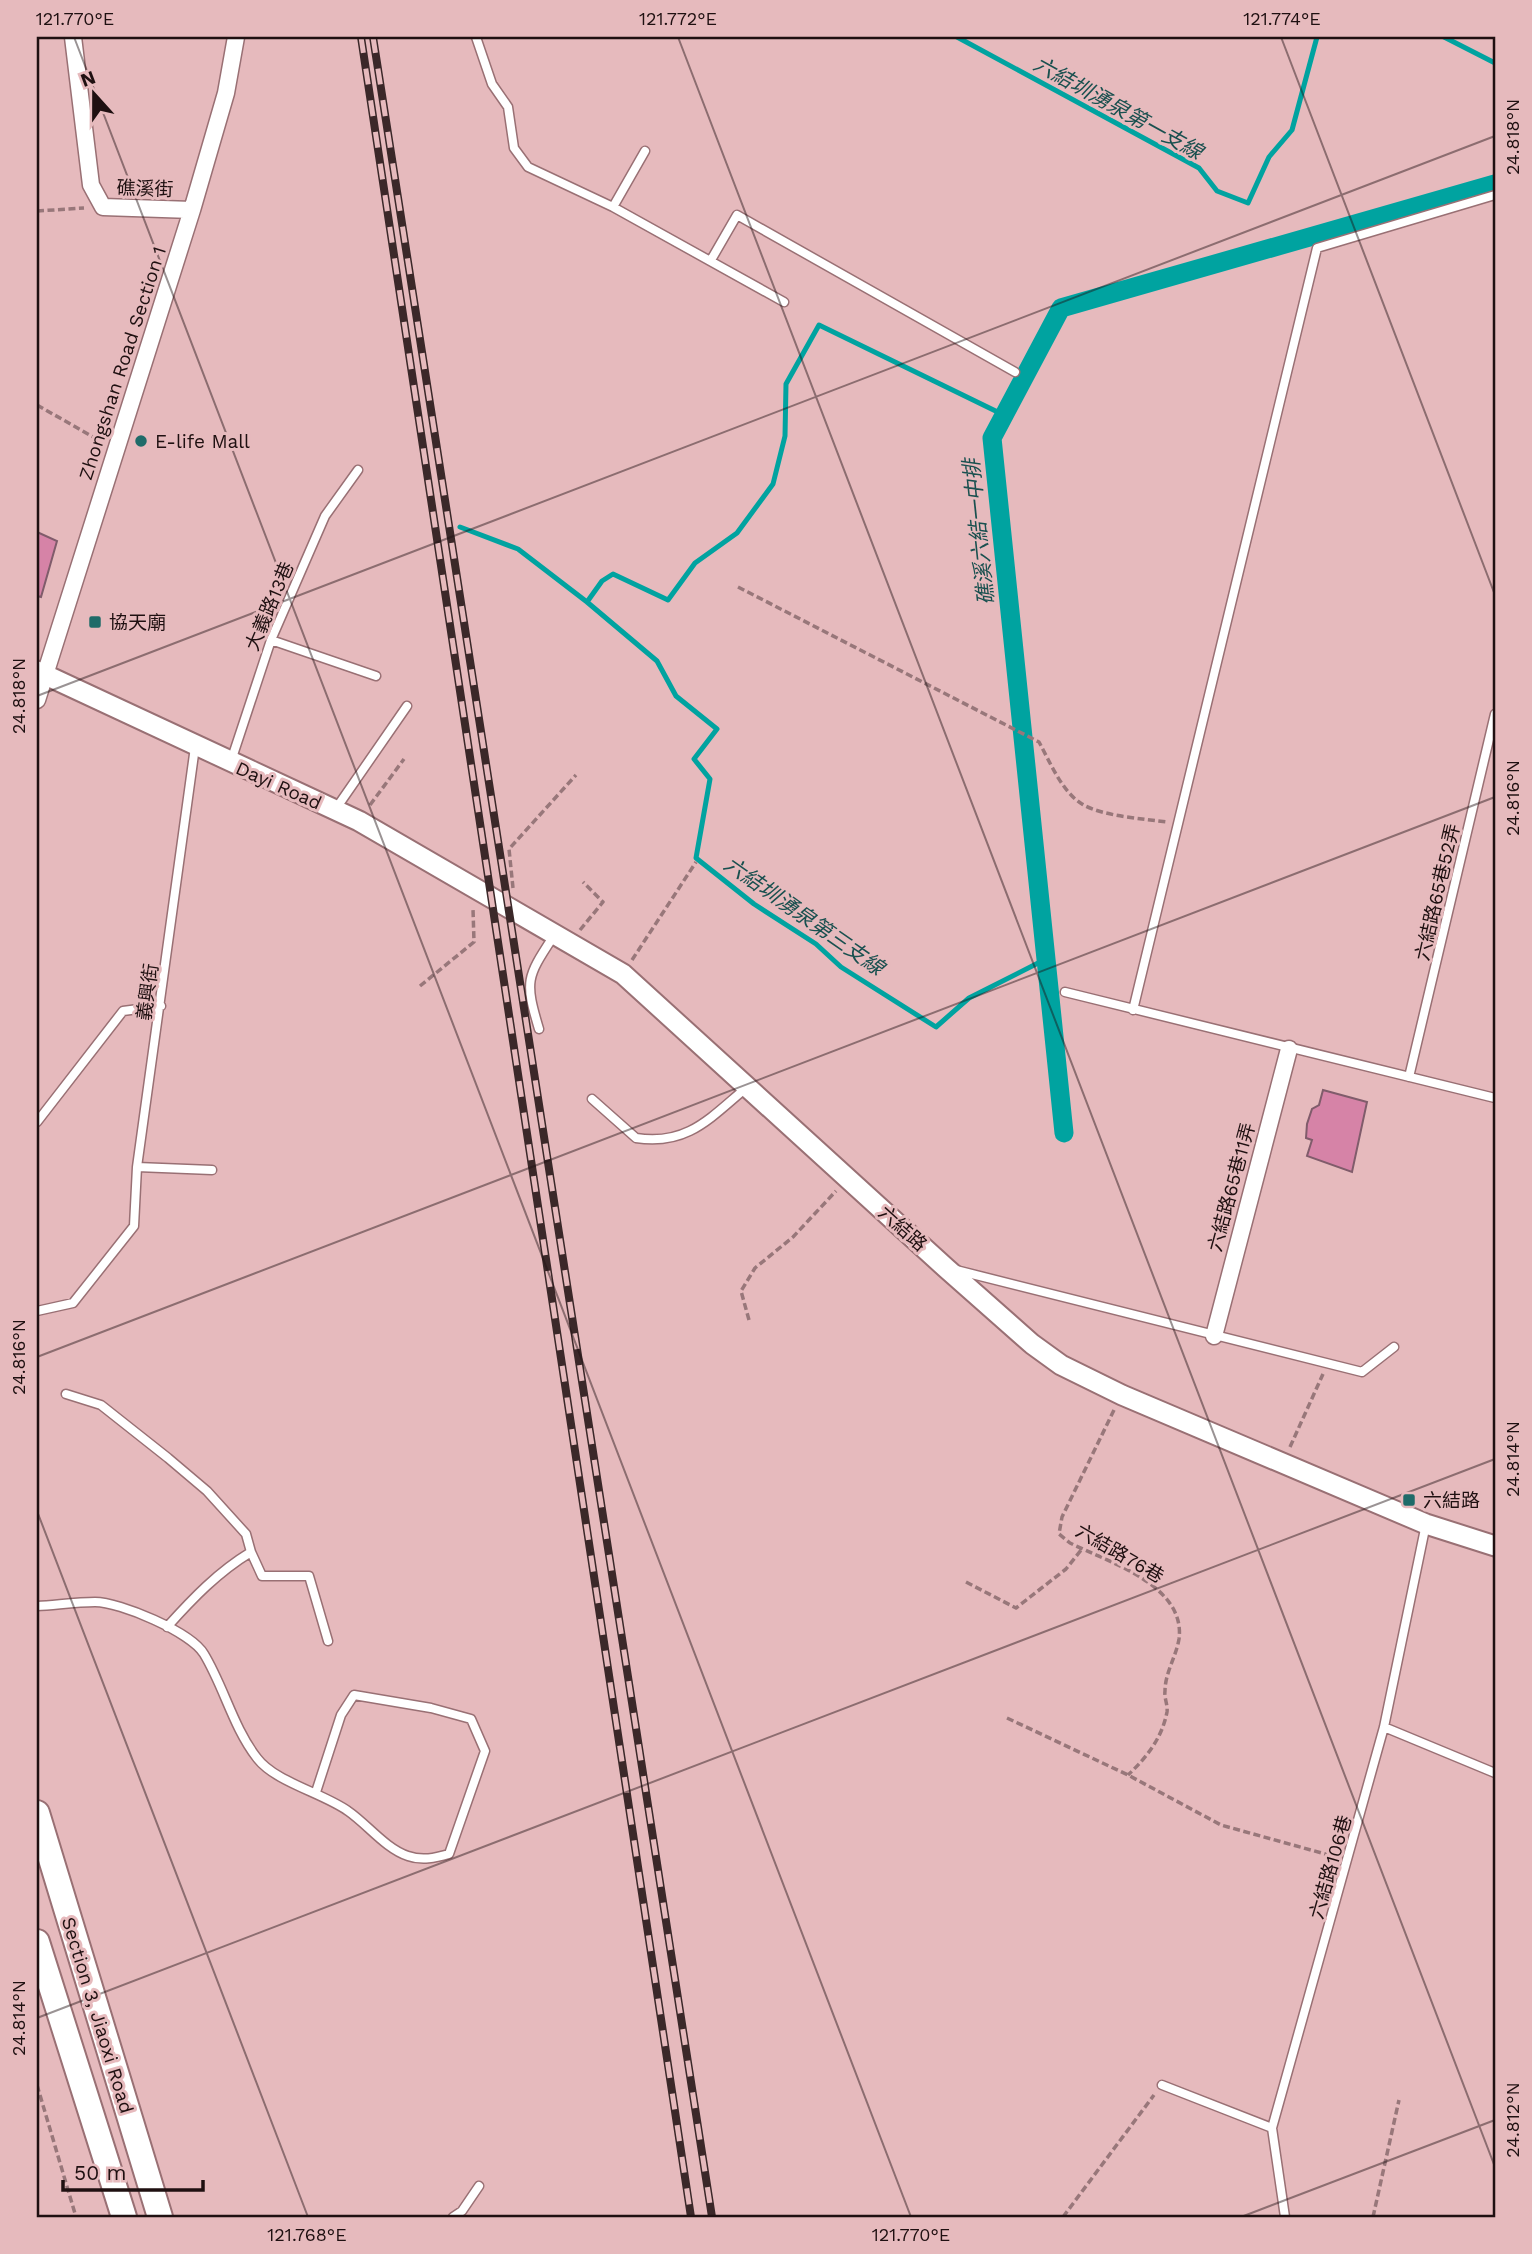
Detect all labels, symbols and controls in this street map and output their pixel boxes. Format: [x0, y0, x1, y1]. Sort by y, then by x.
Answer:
text: 121.770°E [36, 8, 114, 29]
text: 121.772°E [639, 8, 717, 29]
text: 121.774°E [1243, 8, 1321, 29]
water label: 六結圳湧泉第一支線 [1030, 51, 1209, 165]
north arrow [60, 60, 130, 130]
text: N [77, 65, 99, 92]
text: 24.818°N [1502, 99, 1523, 175]
street label: 礁溪街 [116, 176, 174, 201]
street label: Zhongshan Road Section 1 [74, 244, 171, 483]
place label: E-life Mall [155, 430, 250, 453]
marker: E-life Mall [133, 433, 149, 449]
water label: 礁溪六結一中排 [958, 455, 999, 606]
street label: 大義路13巷 [240, 558, 299, 654]
place label: 協天廟 [109, 611, 166, 634]
marker: 協天廟 [87, 614, 103, 630]
text: 24.818°N [8, 658, 29, 734]
street label: Dayi Road [232, 756, 325, 815]
text: 24.816°N [1502, 760, 1523, 836]
street label: 六結路65巷52弄 [1411, 821, 1464, 963]
water label: 六結圳湧泉第三支線 [720, 851, 891, 981]
street label: 義興街 [132, 962, 163, 1022]
street label: 六結路65巷11弄 [1203, 1120, 1260, 1254]
street label: 六結路 [874, 1201, 932, 1256]
text: 24.816°N [8, 1319, 29, 1395]
text: 24.814°N [1502, 1421, 1523, 1497]
place label: 六結路 [1423, 1489, 1480, 1512]
marker: 六結路 [1401, 1492, 1417, 1508]
street label: 六結路76巷 [1072, 1519, 1168, 1588]
street label: 六結路106巷 [1305, 1813, 1356, 1922]
street label: Section 3, Jiaoxi Road [57, 1914, 138, 2116]
text: 24.814°N [8, 1980, 29, 2056]
text: 24.812°N [1502, 2082, 1523, 2158]
scale bar [63, 2149, 203, 2193]
text: 50 m [74, 2160, 126, 2185]
text: 121.768°E [267, 2224, 347, 2245]
text: 121.770°E [872, 2224, 950, 2245]

